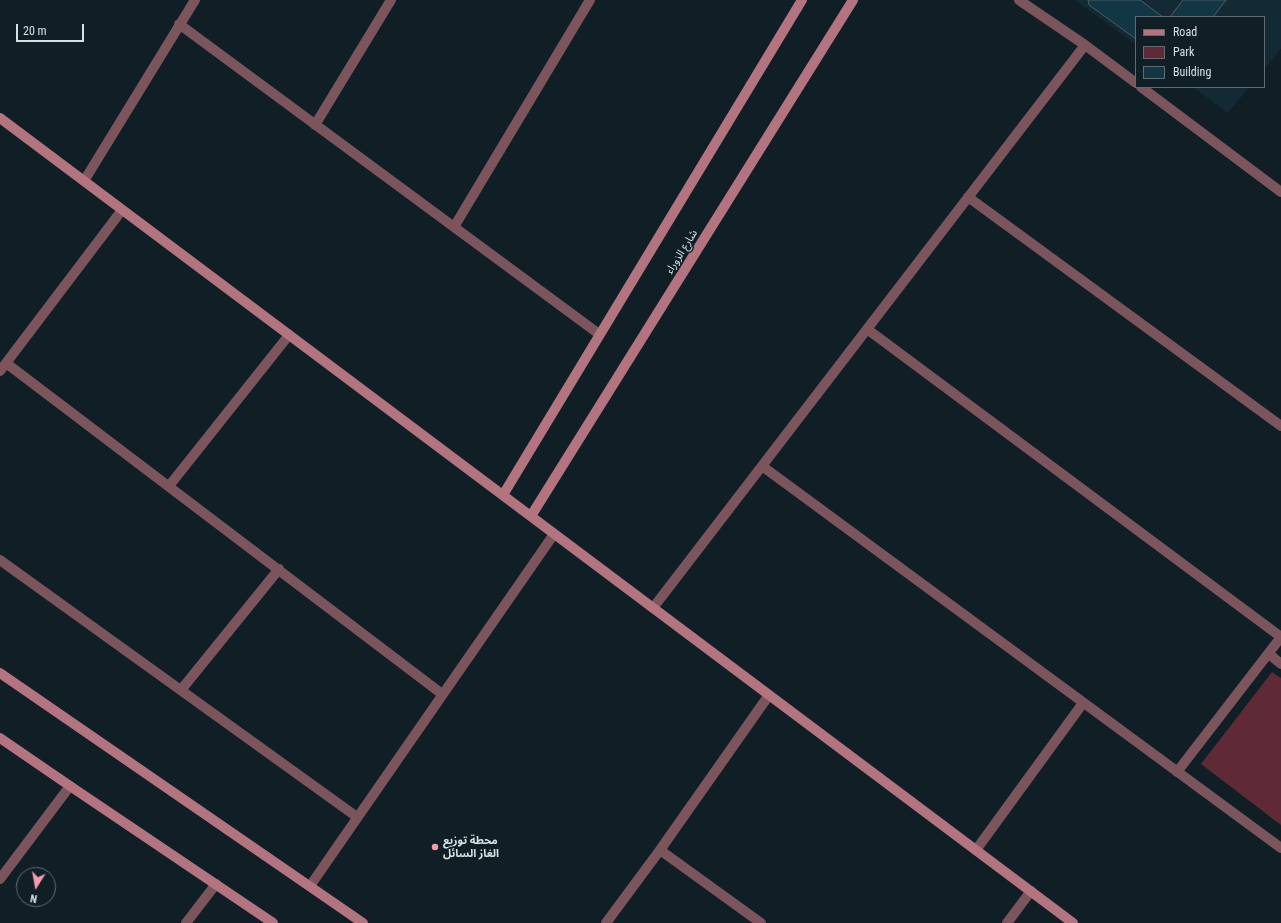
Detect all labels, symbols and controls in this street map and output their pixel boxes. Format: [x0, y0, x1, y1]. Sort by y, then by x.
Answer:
scale bar [18, 16, 86, 42]
legend [1135, 16, 1265, 88]
text: 20 m [23, 24, 47, 38]
text: Road [1173, 25, 1197, 39]
text: Park [1173, 45, 1194, 59]
text: Building [1173, 65, 1211, 79]
street label: شارع الزوراء [663, 227, 701, 277]
place label: محطة توزيع الغاز السائل [443, 834, 499, 860]
marker: محطة توزيع الغاز السائل [430, 842, 440, 852]
north arrow [16, 867, 56, 907]
text: N [29, 891, 38, 905]

